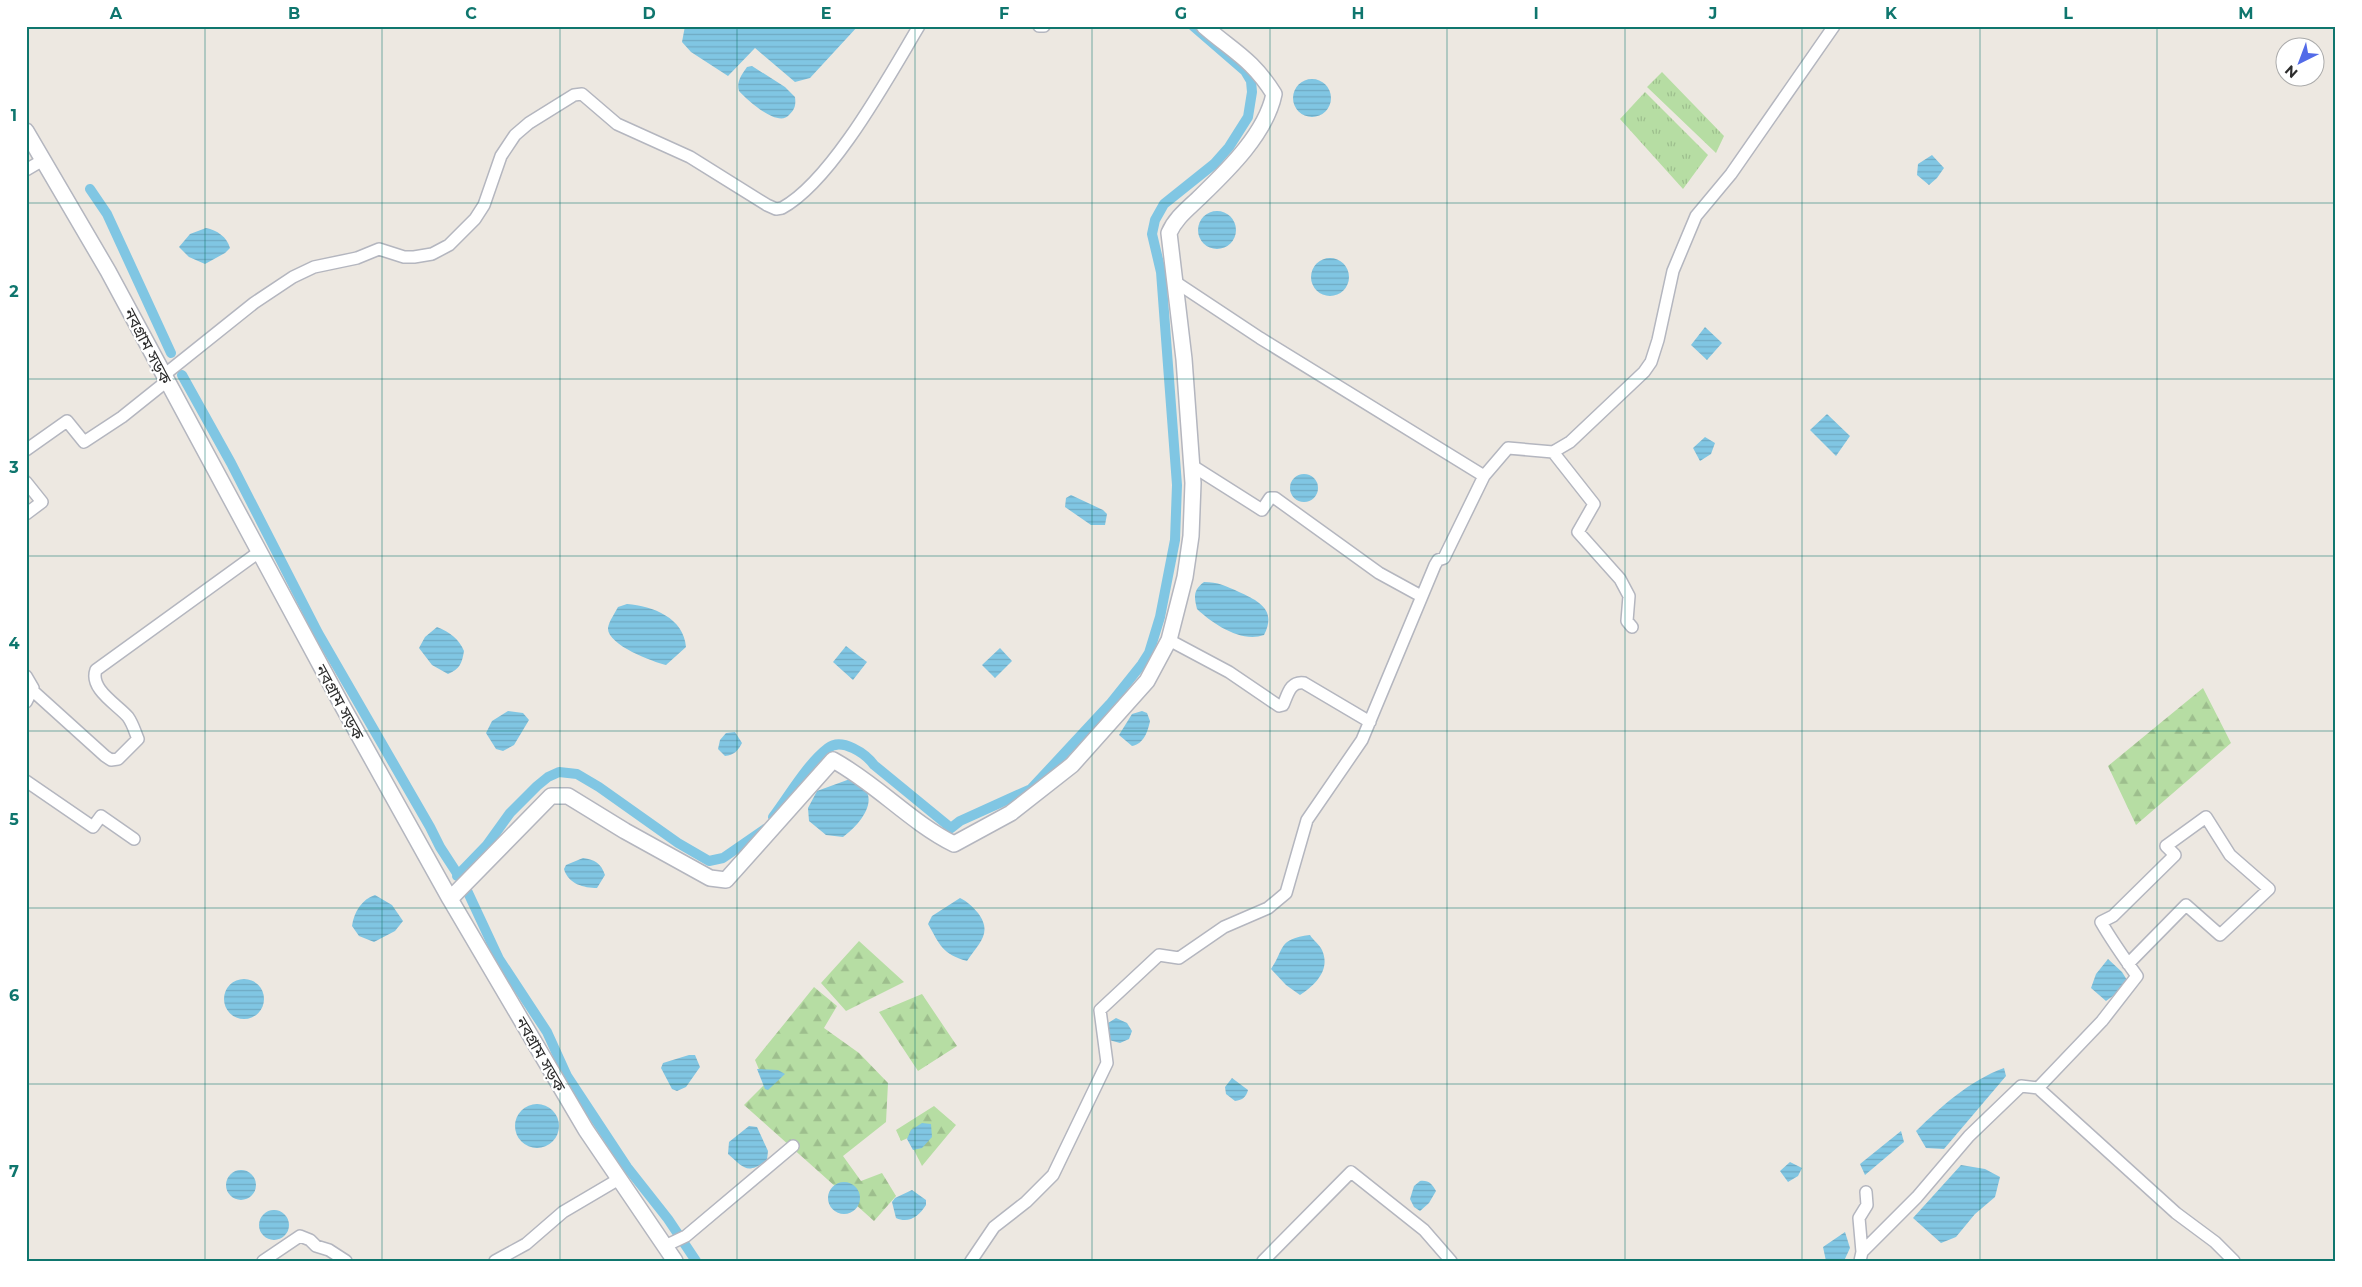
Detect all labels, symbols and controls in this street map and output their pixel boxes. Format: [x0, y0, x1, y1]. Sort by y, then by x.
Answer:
text: A [109, 4, 123, 23]
text: B [288, 4, 300, 23]
text: C [465, 4, 477, 23]
text: D [642, 4, 656, 23]
text: E [821, 4, 831, 23]
text: F [999, 4, 1009, 23]
text: G [1175, 4, 1187, 23]
text: H [1352, 4, 1364, 23]
text: I [1533, 4, 1539, 23]
text: J [1708, 4, 1717, 23]
text: K [1885, 4, 1898, 23]
text: L [2063, 4, 2073, 23]
text: M [2238, 4, 2254, 23]
north arrow [2274, 38, 2324, 88]
text: N [2281, 61, 2302, 82]
text: 1 [11, 106, 17, 125]
text: 2 [9, 282, 19, 301]
street label: নবগ্রাম সড়ক [119, 304, 176, 388]
text: 3 [8, 458, 19, 477]
text: 4 [8, 634, 20, 653]
street label: নবগ্রাম সড়ক [311, 661, 368, 744]
text: 5 [9, 810, 19, 829]
text: 6 [9, 986, 19, 1005]
street label: নবগ্রাম সড়ক [511, 1013, 570, 1096]
text: 7 [9, 1162, 19, 1181]

